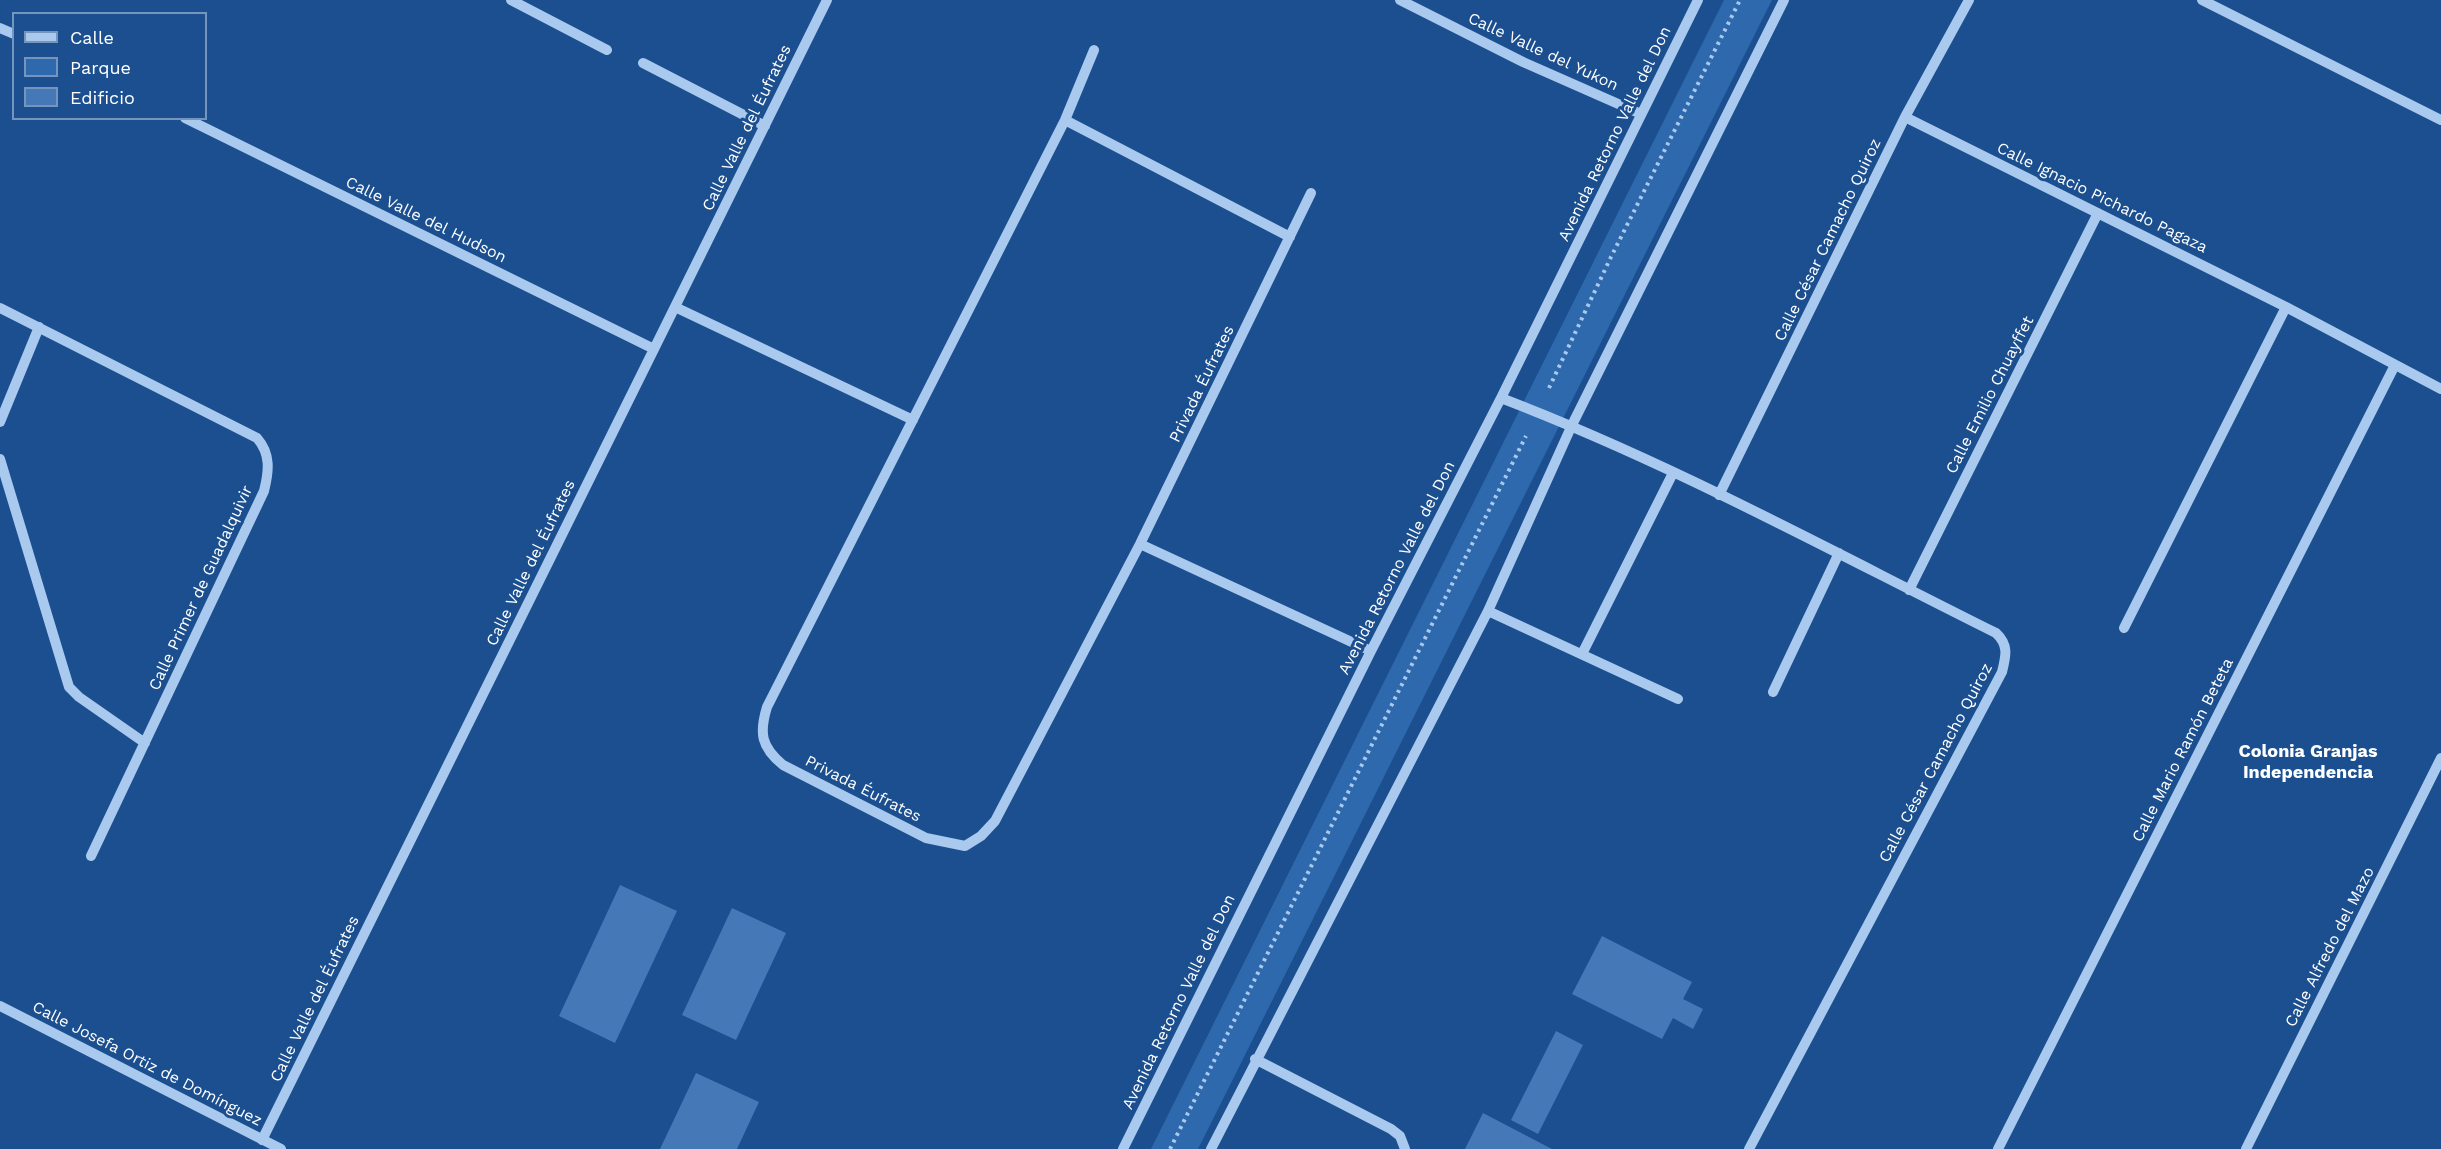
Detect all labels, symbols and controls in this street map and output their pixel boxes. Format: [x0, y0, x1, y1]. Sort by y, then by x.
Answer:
street label: Calle Valle del Yukon [1465, 9, 1621, 95]
legend [12, 12, 207, 120]
street label: Avenida Retorno Valle del Don [1554, 23, 1676, 245]
text: Calle [70, 27, 114, 48]
street label: Calle Valle del Éufrates [698, 42, 796, 214]
text: Parque [70, 57, 131, 78]
text: Edificio [70, 87, 135, 108]
street label: Calle César Camacho Quiroz [1771, 136, 1885, 344]
street label: Calle Ignacio Pichardo Pagaza [1993, 138, 2211, 258]
street label: Calle Valle del Hudson [342, 173, 510, 267]
street label: Calle Emilio Chuayffet [1942, 313, 2038, 477]
street label: Privada Éufrates [1165, 322, 1239, 446]
street label: Avenida Retorno Valle del Don [1335, 458, 1459, 678]
street label: Calle Valle del Éufrates [482, 477, 580, 649]
street label: Calle Primer de Guadalquivir [145, 482, 257, 694]
street label: Calle Mario Ramón Beteta [2128, 655, 2238, 845]
street label: Calle César Camacho Quiroz [1875, 660, 1997, 866]
district label: Colonia Granjas Independencia [2238, 741, 2378, 783]
street label: Privada Éufrates [802, 751, 924, 827]
street label: Calle Alfredo del Mazo [2281, 864, 2379, 1030]
street label: Avenida Retorno Valle del Don [1118, 891, 1240, 1113]
street label: Calle Valle del Éufrates [266, 913, 364, 1085]
street label: Calle Josefa Ortiz de Domínguez [29, 998, 265, 1130]

